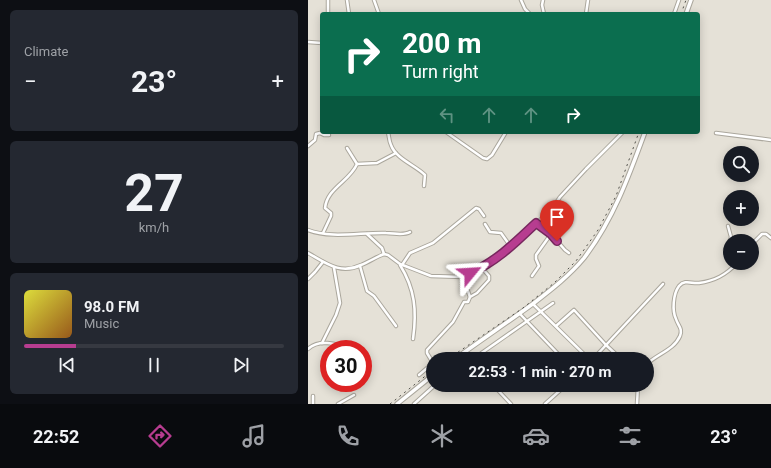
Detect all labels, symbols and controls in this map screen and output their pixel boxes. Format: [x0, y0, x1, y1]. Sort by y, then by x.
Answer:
text: 200 m [402, 27, 481, 60]
icon: right [336, 28, 388, 80]
text: Climate [24, 44, 68, 59]
text: Turn right [402, 61, 479, 82]
text: 23° [131, 64, 177, 99]
text: − [24, 69, 37, 94]
text: + [272, 69, 284, 94]
icon: left [436, 104, 458, 126]
icon: ahead [478, 104, 500, 126]
icon: ahead [520, 104, 542, 126]
icon: right [562, 104, 584, 126]
map controls [723, 146, 759, 270]
button: search [723, 146, 759, 182]
text: 27 [124, 163, 184, 224]
button: + [723, 190, 759, 226]
pin [540, 200, 574, 241]
icon: arrive [546, 206, 568, 228]
text: km/h [139, 220, 169, 235]
button: − [723, 234, 759, 270]
position arrow [449, 252, 491, 294]
text: 98.0 FM [84, 298, 139, 316]
text: Music [84, 316, 119, 331]
speed limit sign: 30 [320, 340, 372, 392]
icon: previous [56, 354, 78, 376]
icon: pause [143, 354, 165, 376]
icon: next [230, 354, 252, 376]
text: 22:53 · 1 min · 270 m [469, 363, 611, 381]
icon: directions [146, 422, 174, 450]
icon: music [240, 422, 268, 450]
icon: phone [334, 422, 362, 450]
icon: climate [428, 422, 456, 450]
icon: car [522, 422, 550, 450]
icon: filters [616, 422, 644, 450]
text: 22:52 [33, 426, 79, 447]
text: 23° [710, 426, 738, 447]

